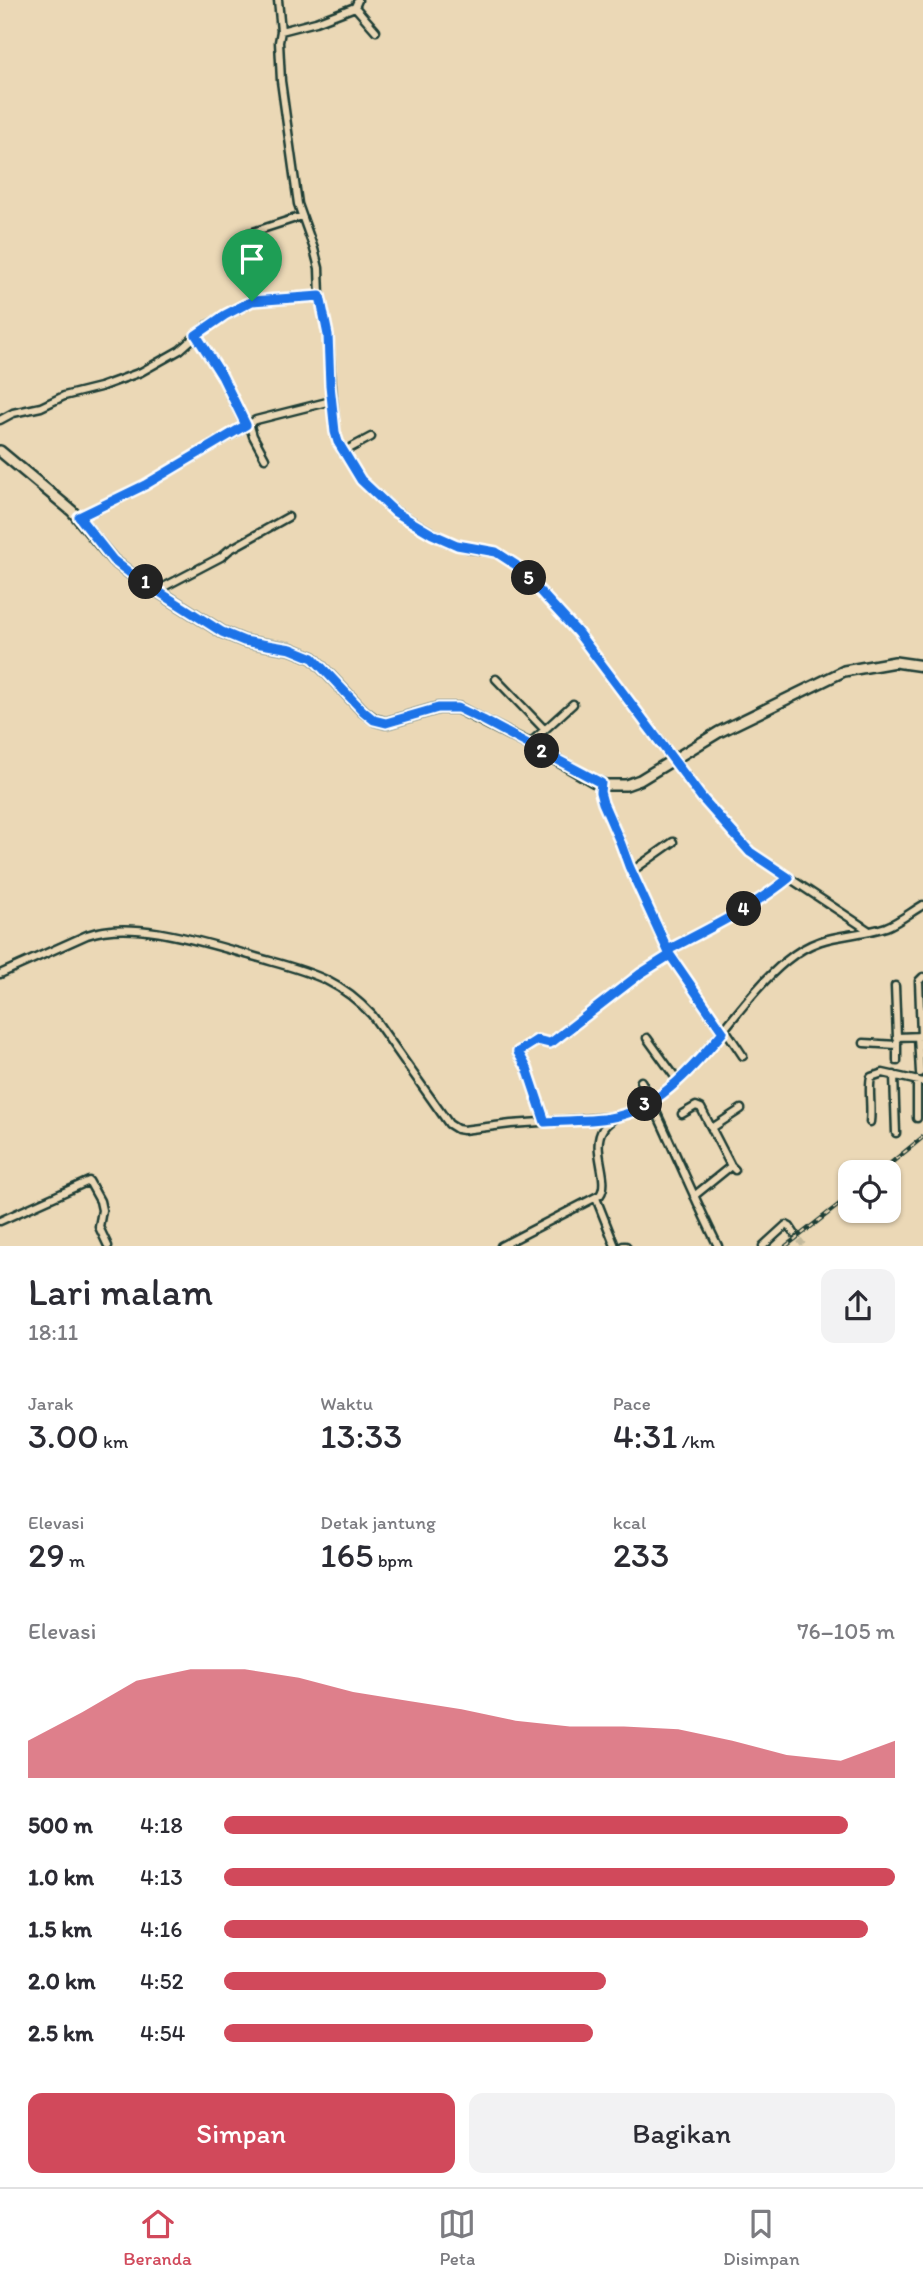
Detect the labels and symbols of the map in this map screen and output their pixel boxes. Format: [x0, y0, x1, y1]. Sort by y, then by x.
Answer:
pin [222, 229, 282, 301]
pin: 5 [512, 560, 546, 596]
pin: 1 [128, 564, 164, 600]
pin: 2 [524, 734, 560, 768]
pin: 4 [726, 892, 762, 926]
pin: 3 [628, 1086, 662, 1122]

